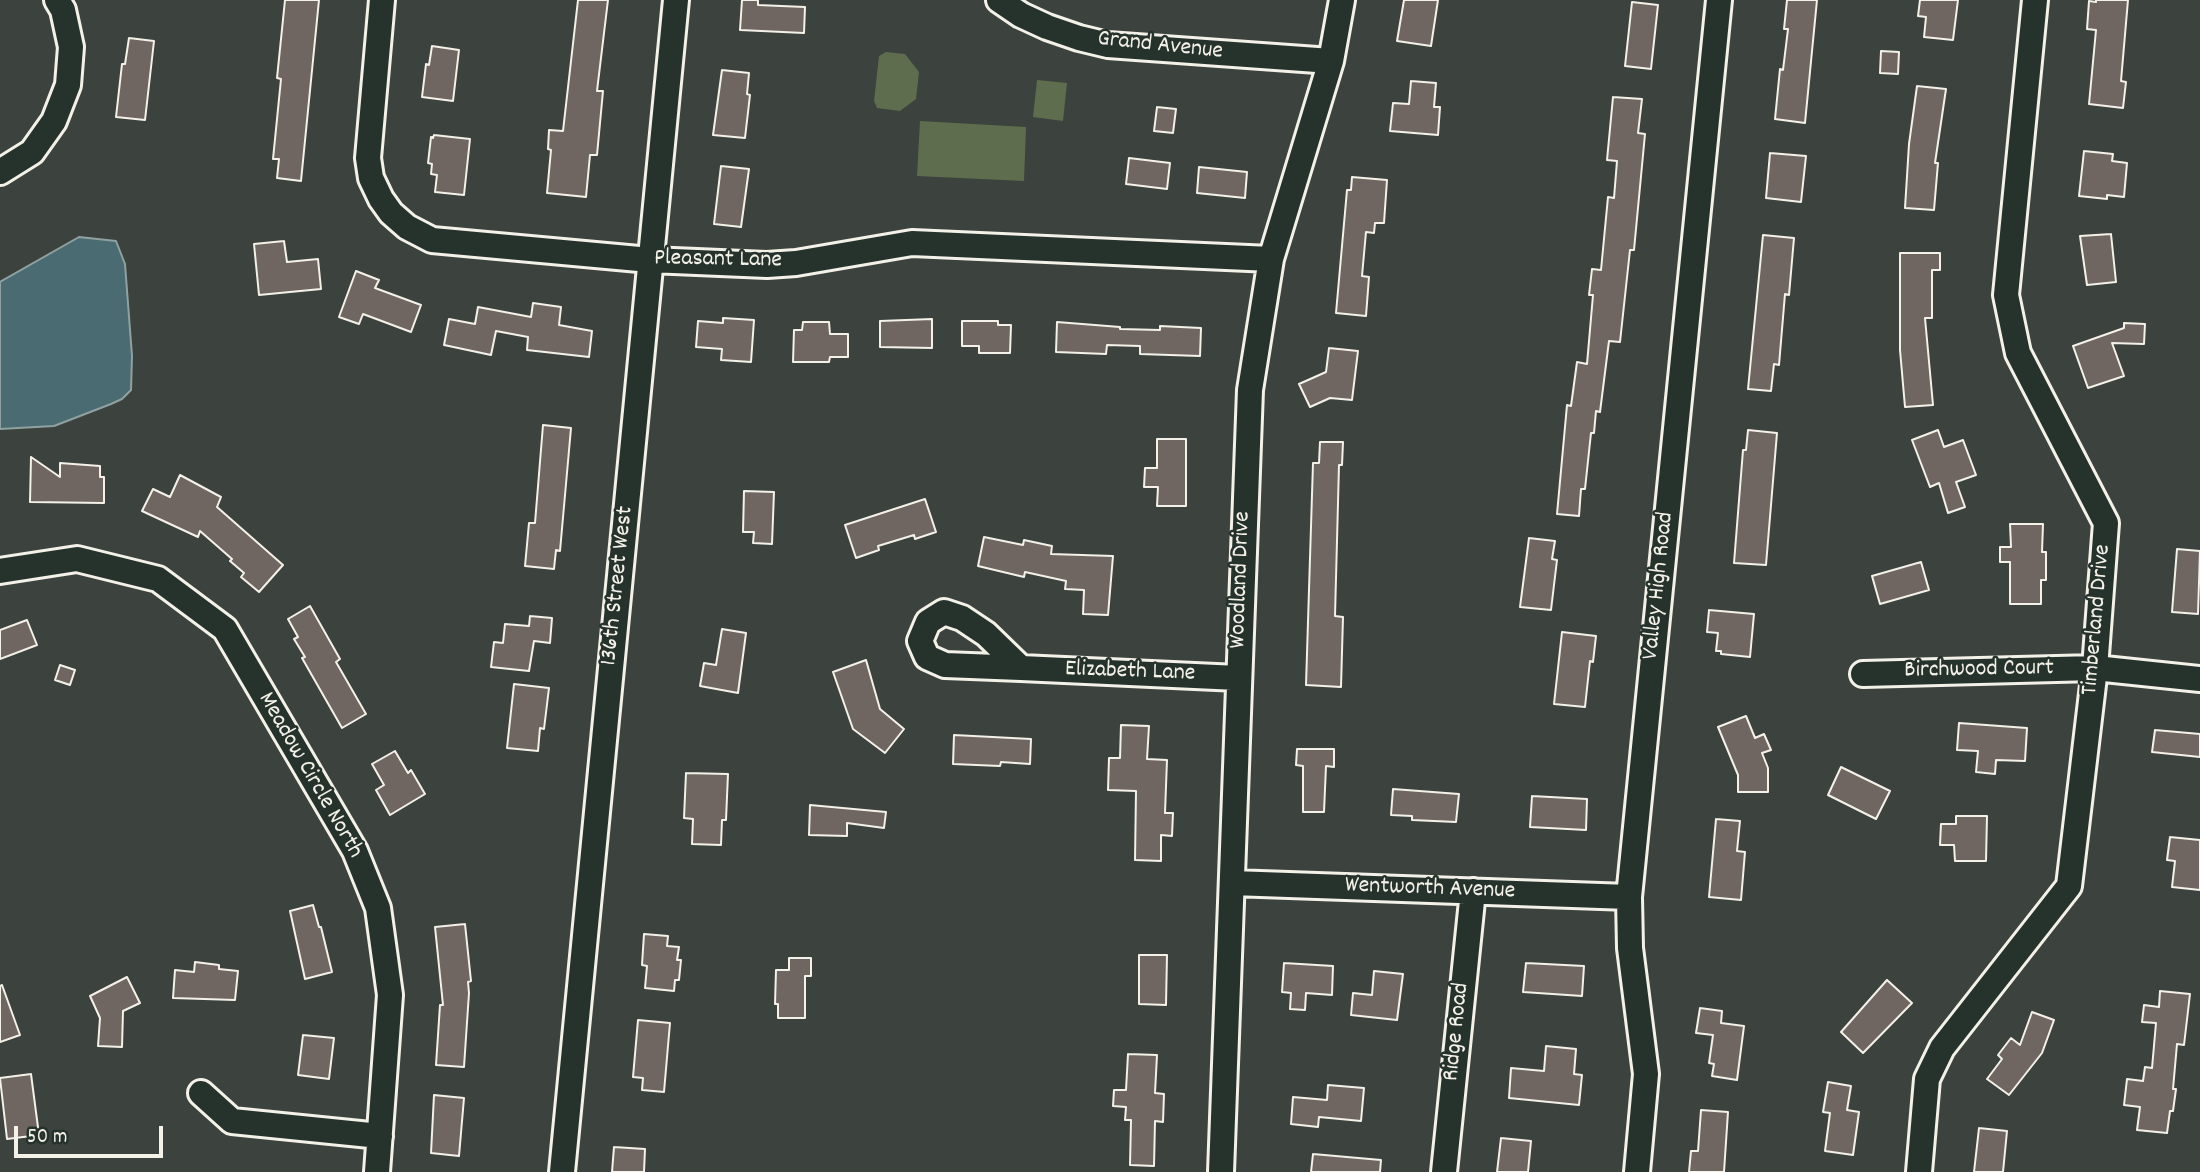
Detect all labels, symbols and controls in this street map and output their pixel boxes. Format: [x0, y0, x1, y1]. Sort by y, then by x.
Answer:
street label: Grand Avenue [1096, 26, 1224, 68]
street label: Pleasant Lane [654, 245, 782, 277]
street label: 136th Street West [596, 505, 642, 667]
street label: Woodland Drive [1225, 511, 1259, 649]
street label: Valley High Road [1638, 511, 1682, 661]
street label: Timberland Drive [2077, 543, 2119, 697]
street label: Birchwood Court [1904, 655, 2054, 687]
street label: Elizabeth Lane [1064, 656, 1196, 690]
street label: Meadow Circle North [250, 688, 368, 864]
street label: Wentworth Avenue [1344, 873, 1516, 907]
street label: Ridge Road [1439, 981, 1477, 1083]
scale bar [18, 1112, 166, 1156]
text: 50 m [27, 1123, 67, 1153]

